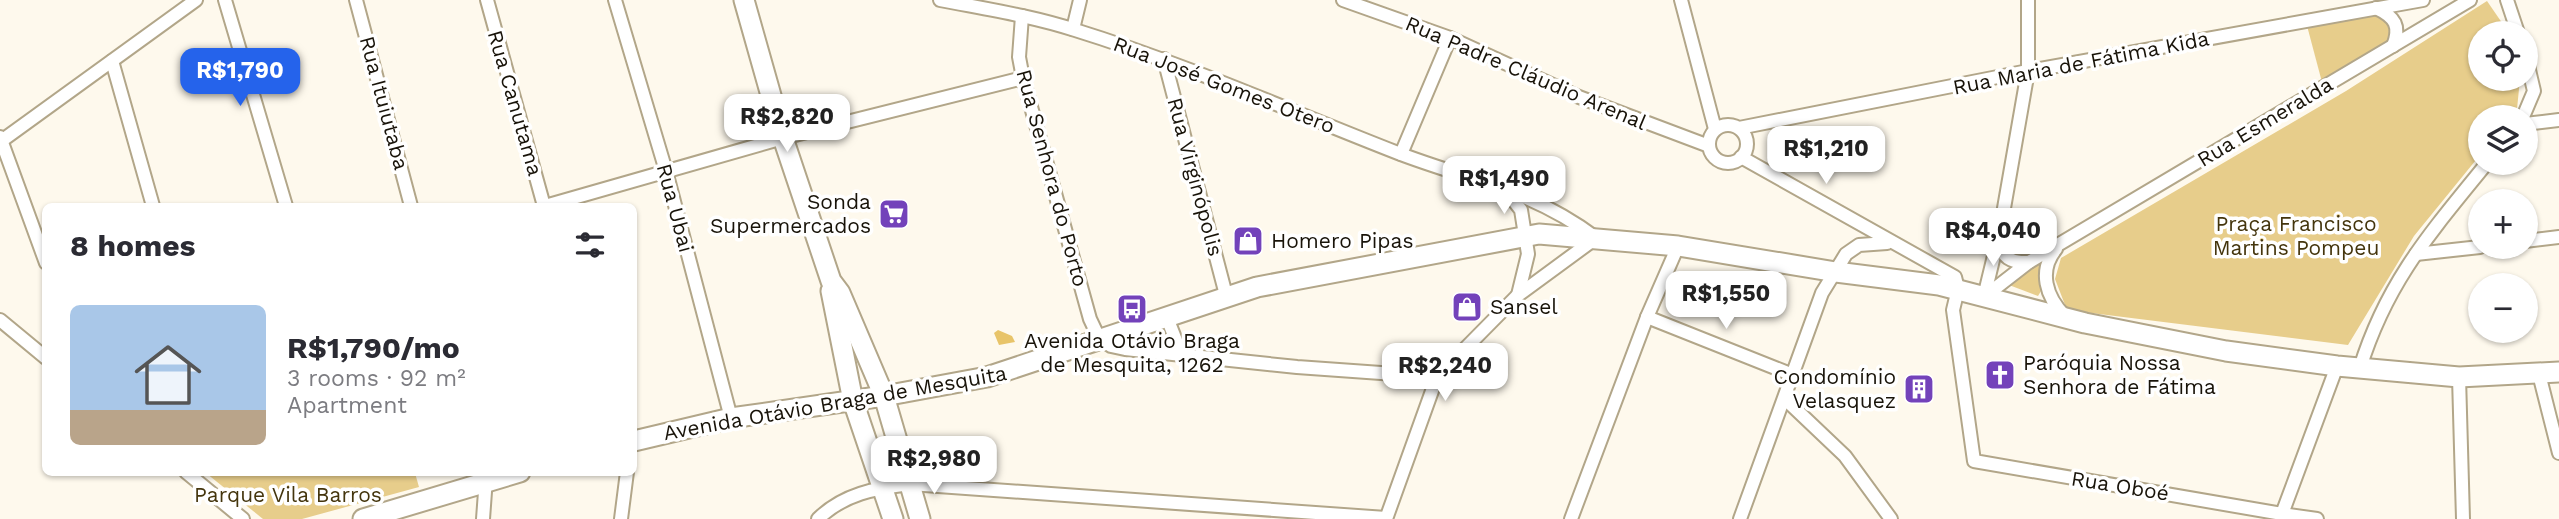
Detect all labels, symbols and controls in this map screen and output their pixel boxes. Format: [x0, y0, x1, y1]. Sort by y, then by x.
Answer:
street label: Rua Padre Cláudio Arenal [1402, 10, 1651, 135]
map controls [2468, 21, 2538, 343]
button: locate [2468, 21, 2538, 91]
street label: Rua Maria de Fátima Kida [1951, 25, 2211, 100]
street label: Rua Canutama [483, 27, 548, 179]
street label: Rua José Gomes Otero [1110, 31, 1338, 138]
street label: Rua Ituiutaba [355, 33, 414, 173]
pin: R$1,790 [175, 48, 305, 108]
text: R$1,790 [196, 57, 284, 84]
street label: Rua Senhora do Porto [1011, 67, 1094, 289]
street label: Rua Esmeralda [2193, 71, 2337, 172]
pin: R$2,820 [722, 94, 852, 154]
street label: Rua Virginópolis [1162, 95, 1229, 259]
text: R$2,820 [740, 103, 834, 130]
button: layers [2468, 105, 2538, 175]
pin: R$1,210 [1761, 127, 1891, 186]
text: R$1,210 [1783, 135, 1869, 162]
pin: R$1,490 [1439, 156, 1569, 216]
street label: Rua Ubai [652, 161, 699, 255]
text: R$1,490 [1459, 165, 1549, 192]
place label: Sonda Supermercados [710, 189, 871, 238]
button: + [2468, 189, 2538, 259]
supermarket icon: Sonda Supermercados [877, 197, 911, 231]
pin: R$4,040 [1928, 208, 2058, 268]
park label: Praça Francisco Martins Pompeu [2213, 211, 2379, 260]
text: R$4,040 [1945, 217, 2041, 244]
shop icon: Homero Pipas [1231, 224, 1265, 258]
icon: filters [571, 226, 609, 264]
text: 8 homes [70, 228, 196, 263]
place label: Homero Pipas [1271, 228, 1414, 253]
pin: R$1,550 [1661, 272, 1791, 331]
button: − [2468, 273, 2538, 343]
text: R$1,550 [1682, 280, 1770, 307]
shop icon: Sansel [1450, 290, 1484, 324]
bus stop icon: Avenida Otávio Braga de Mesquita, 1262 [1115, 292, 1149, 326]
place label: Sansel [1490, 294, 1558, 319]
place label: Avenida Otávio Braga de Mesquita, 1262 [1024, 328, 1240, 377]
text: R$1,790/mo [287, 330, 460, 365]
icon: home [126, 333, 210, 417]
pin: R$2,240 [1380, 344, 1510, 403]
place label: Paróquia Nossa Senhora de Fátima [2023, 350, 2216, 399]
text: R$2,240 [1398, 352, 1492, 379]
church icon: Paróquia Nossa Senhora de Fátima [1983, 358, 2017, 392]
street label: Avenida Otávio Braga de Mesquita [661, 360, 1009, 445]
place label: Condomínio Velasquez [1773, 364, 1896, 413]
text: 3 rooms · 92 m² [287, 365, 466, 392]
building icon: Condomínio Velasquez [1902, 372, 1936, 406]
text: Apartment [287, 392, 407, 419]
pin: R$2,980 [869, 436, 999, 496]
text: R$2,980 [887, 445, 981, 472]
street label: Rua Oboé [2069, 465, 2171, 506]
park label: Parque Vila Barros [194, 482, 382, 507]

